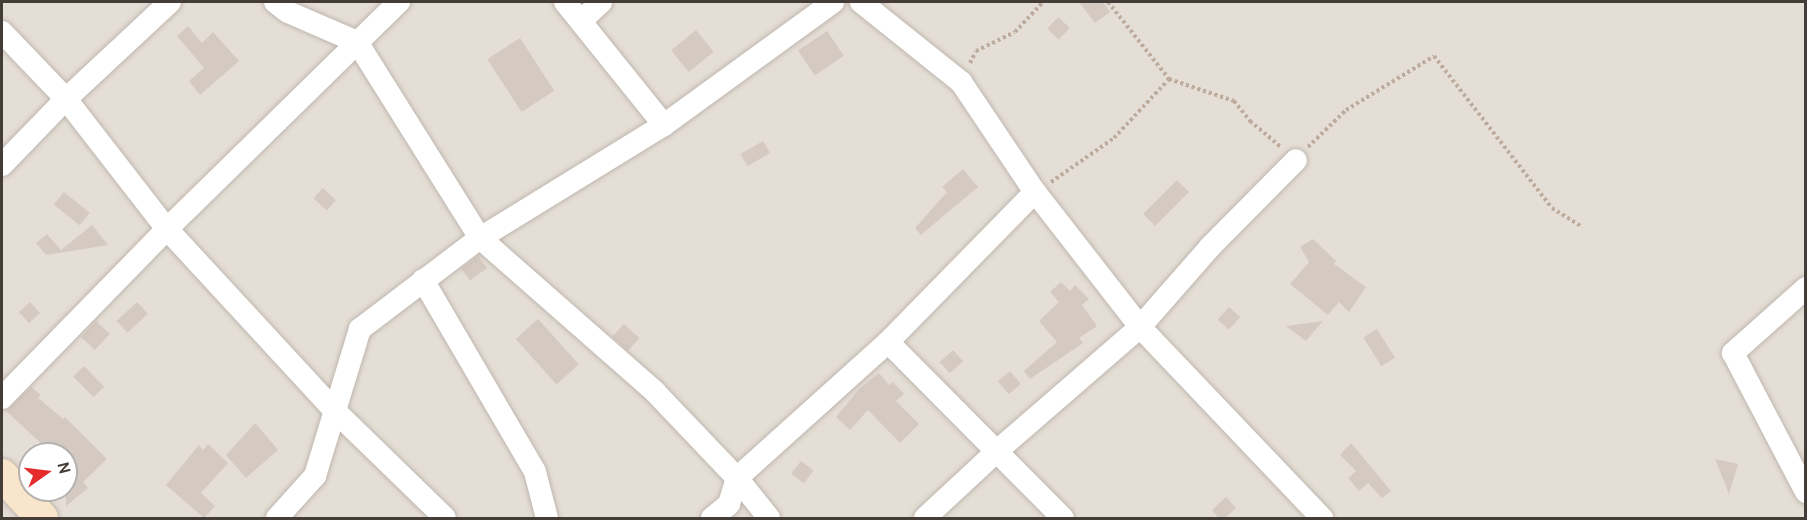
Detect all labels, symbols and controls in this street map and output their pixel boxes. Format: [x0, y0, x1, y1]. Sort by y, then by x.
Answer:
north arrow [18, 442, 78, 502]
text: N [53, 460, 75, 476]

